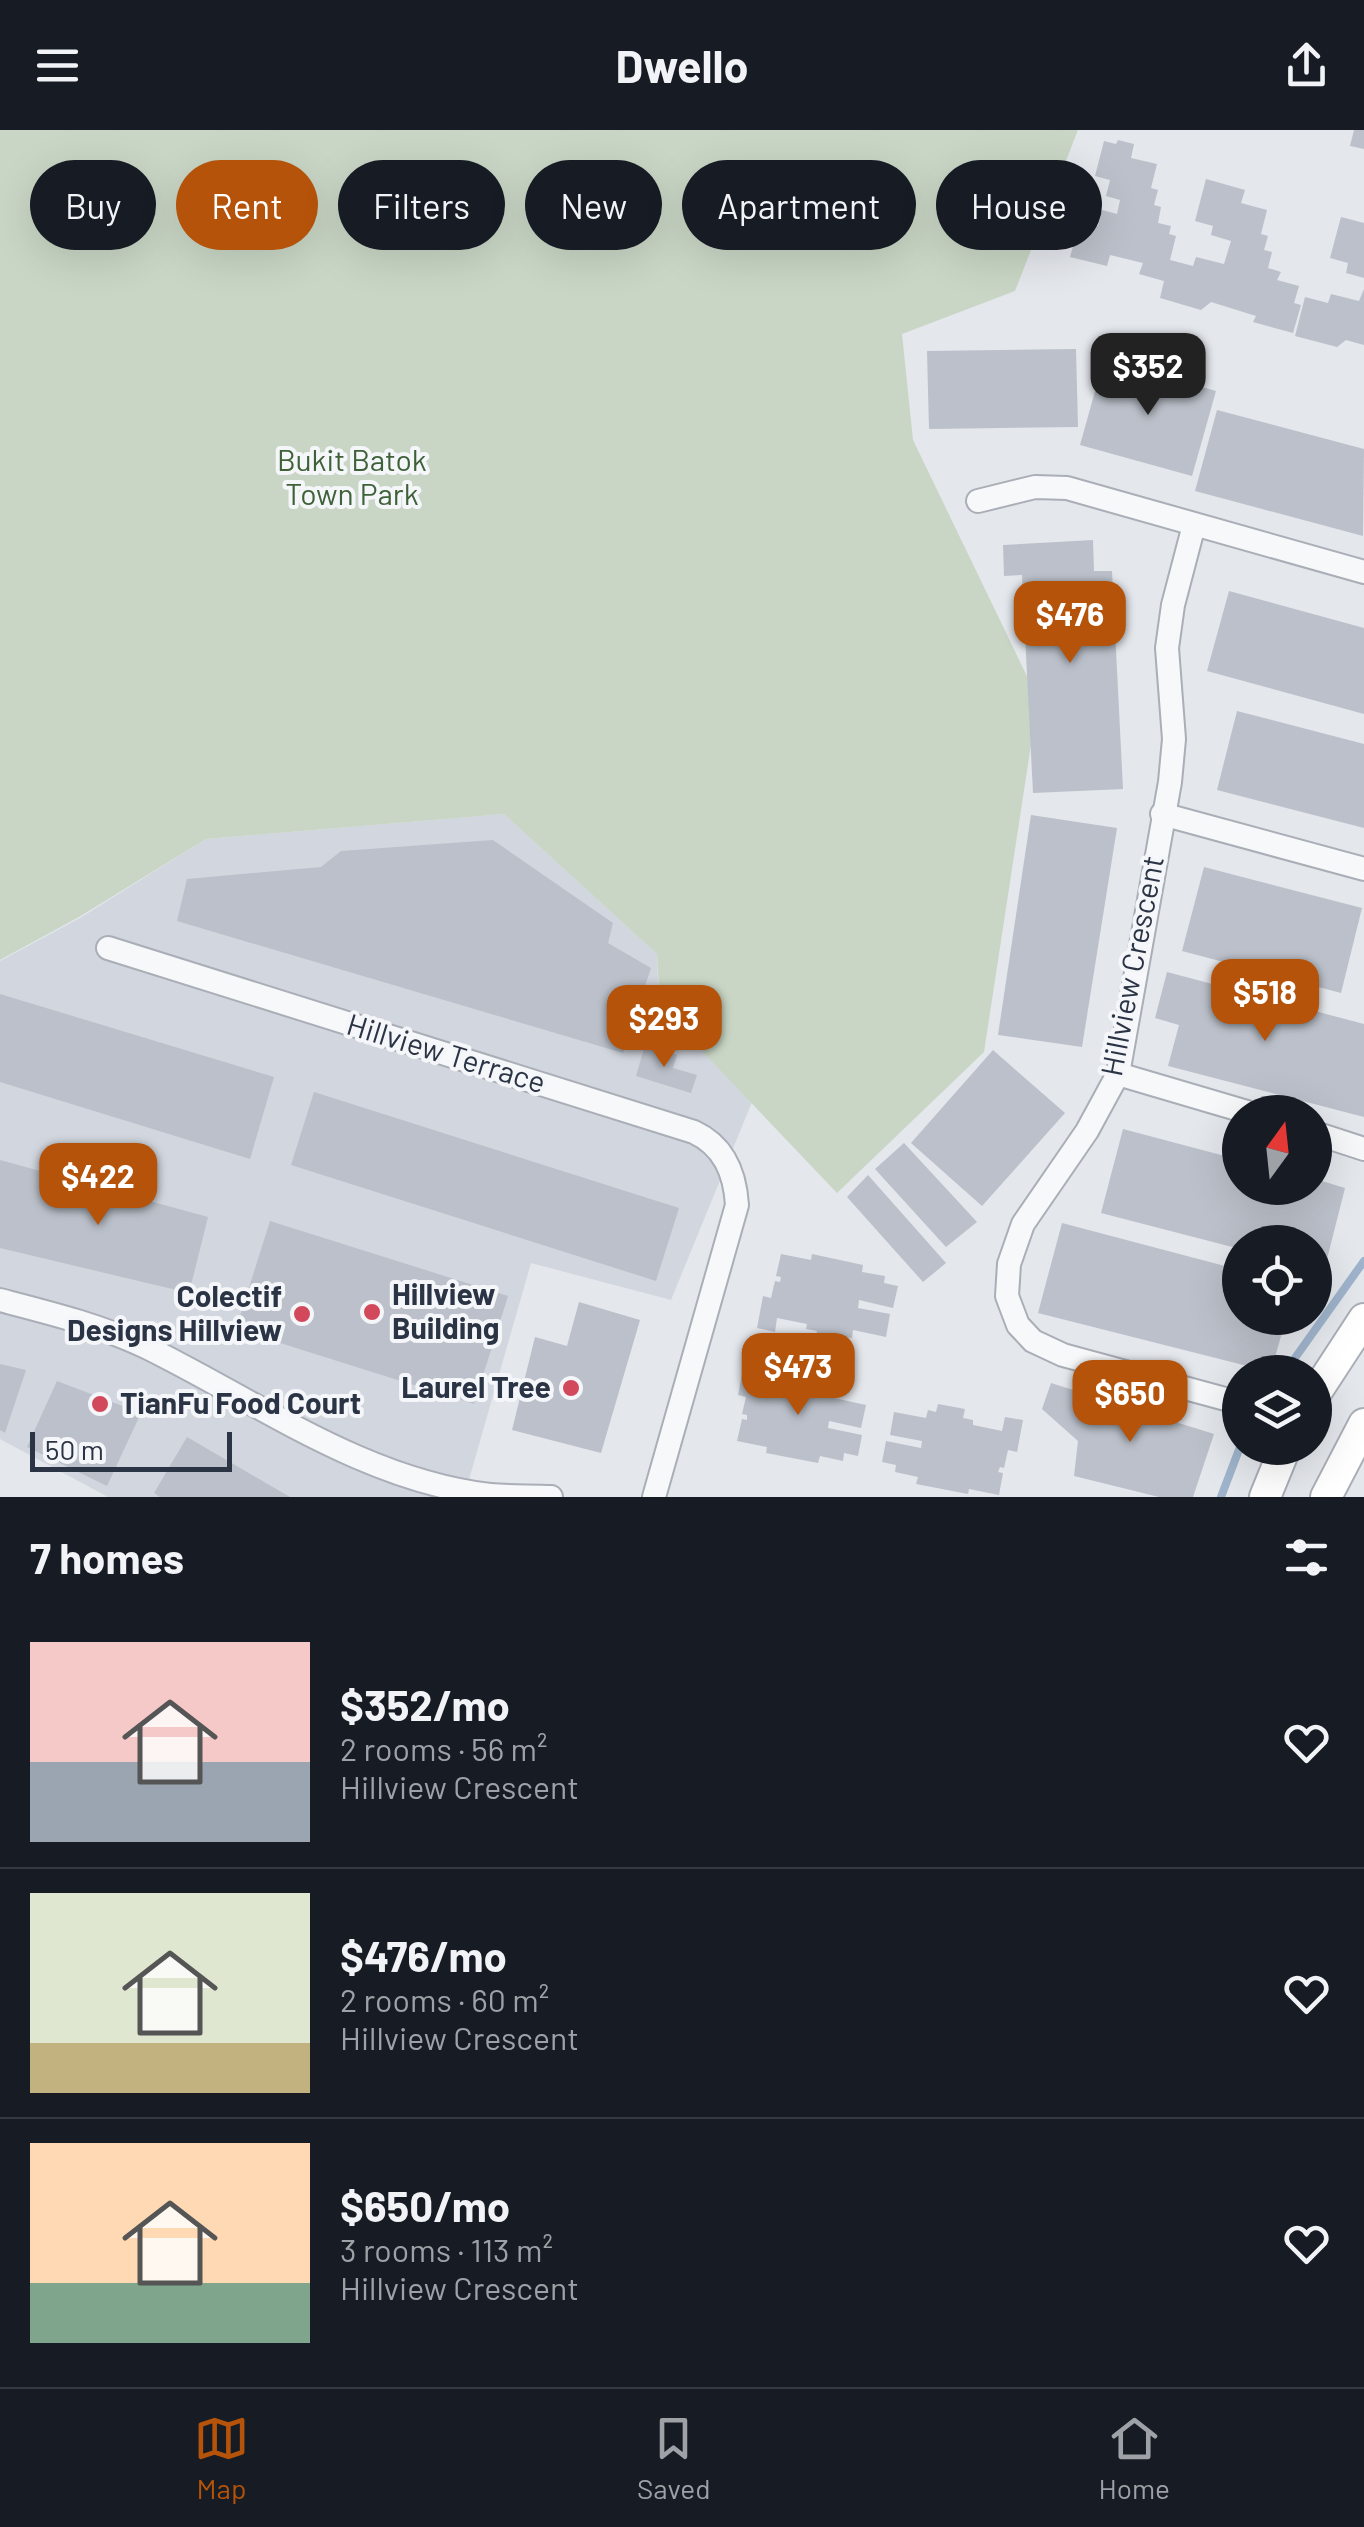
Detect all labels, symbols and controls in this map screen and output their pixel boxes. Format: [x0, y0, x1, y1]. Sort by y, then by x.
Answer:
icon: menu [30, 38, 85, 93]
text: Dwello [615, 38, 749, 92]
icon: share [1279, 38, 1334, 93]
chip: Buy [30, 160, 156, 250]
chip: Rent [176, 160, 318, 250]
chip: Filters [338, 160, 505, 250]
chip: New [525, 160, 662, 250]
chip: Apartment [682, 160, 916, 250]
chip: House [936, 160, 1102, 250]
pin: $352 [1089, 333, 1207, 418]
text: $352 [1113, 346, 1183, 384]
park label: Bukit Batok Town Park [277, 441, 427, 511]
pin: $476 [1011, 581, 1129, 666]
text: $476 [1036, 594, 1104, 632]
street label: Hillview Crescent [1092, 852, 1170, 1079]
pin: $518 [1206, 959, 1324, 1044]
text: $518 [1233, 972, 1297, 1010]
pin: $293 [605, 985, 723, 1070]
text: $293 [629, 998, 699, 1036]
street label: Hillview Terrace [343, 1005, 550, 1099]
north arrow [1222, 1095, 1332, 1205]
map controls [1222, 1095, 1332, 1465]
pin: $422 [39, 1143, 157, 1228]
text: $422 [61, 1156, 135, 1194]
button: locate [1222, 1225, 1332, 1335]
place label: Hillview Building [392, 1275, 499, 1345]
place label: Colectif Designs Hillview [67, 1277, 282, 1347]
marker: Hillview Building [361, 1301, 383, 1323]
marker: Colectif Designs Hillview [291, 1303, 313, 1325]
pin: $473 [739, 1333, 857, 1418]
text: $473 [764, 1346, 832, 1384]
button: layers [1222, 1355, 1332, 1465]
pin: $650 [1071, 1360, 1189, 1445]
place label: Laurel Tree [401, 1368, 551, 1404]
text: $650 [1095, 1373, 1165, 1411]
marker: Laurel Tree [560, 1377, 582, 1399]
place label: TianFu Food Court [120, 1384, 361, 1420]
marker: TianFu Food Court [89, 1393, 111, 1415]
scale bar [30, 1427, 232, 1472]
text: 50 m [45, 1432, 104, 1466]
icon: filters [1279, 1530, 1334, 1585]
text: 7 homes [30, 1532, 184, 1582]
text: $352/mo [340, 1679, 510, 1729]
icon: home [110, 1682, 230, 1802]
icon: heart [1279, 1715, 1334, 1770]
text: 2 rooms · 56 m² [340, 1729, 548, 1767]
text: Hillview Crescent [340, 1767, 579, 1805]
text: $476/mo [340, 1930, 507, 1980]
icon: home [110, 1933, 230, 2053]
icon: heart [1279, 1966, 1334, 2021]
text: 2 rooms · 60 m² [340, 1980, 549, 2018]
text: Hillview Crescent [340, 2018, 579, 2056]
text: $650/mo [340, 2180, 510, 2230]
icon: home [110, 2183, 230, 2303]
icon: heart [1279, 2216, 1334, 2271]
text: 3 rooms · 113 m² [340, 2230, 553, 2268]
text: Hillview Crescent [340, 2268, 579, 2306]
tab: Map [194, 2411, 249, 2505]
tab: Saved [637, 2411, 711, 2505]
tab: Home [1099, 2411, 1170, 2505]

